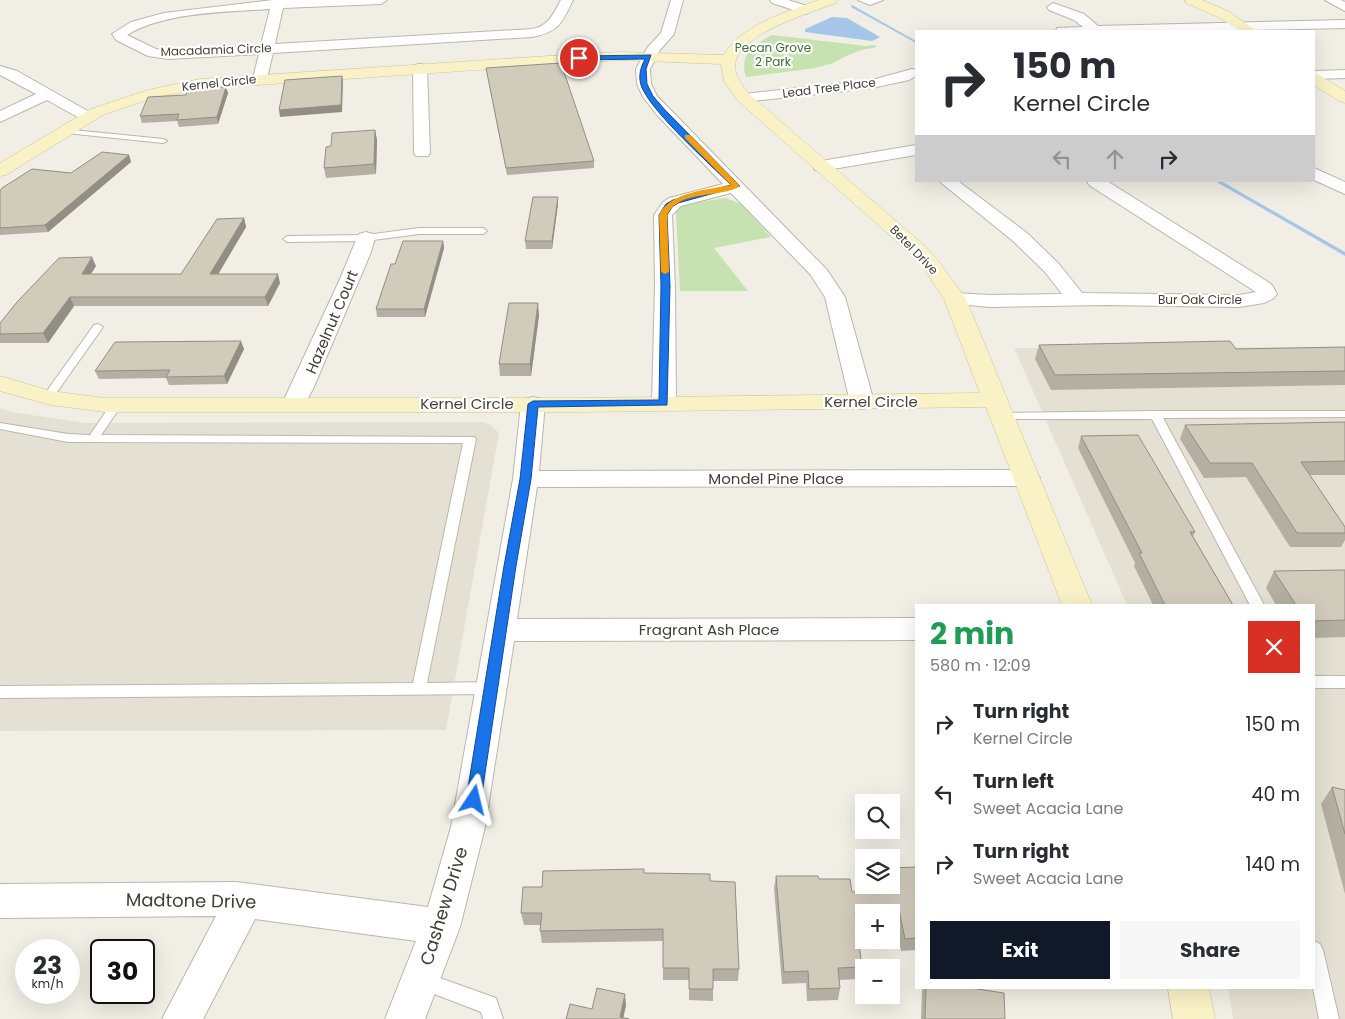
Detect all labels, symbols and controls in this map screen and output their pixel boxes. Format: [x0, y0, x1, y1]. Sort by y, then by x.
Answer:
pin [558, 37, 600, 79]
street label: Macadamia Circle [160, 39, 272, 60]
park label: Pecan Grove 2 Park [735, 39, 811, 70]
text: 150 m [1013, 41, 1116, 90]
icon: arrive [565, 44, 593, 72]
icon: right [930, 50, 995, 115]
street label: Kernel Circle [181, 70, 257, 95]
street label: Lead Tree Place [781, 73, 877, 102]
text: Kernel Circle [1013, 88, 1150, 119]
icon: left [1048, 145, 1076, 173]
icon: ahead [1101, 145, 1129, 173]
icon: right [1154, 145, 1182, 173]
street label: Betel Drive [886, 221, 942, 278]
street label: Hazelnut Court [300, 267, 363, 377]
street label: Bur Oak Circle [1158, 291, 1242, 308]
street label: Kernel Circle [824, 391, 918, 412]
street label: Kernel Circle [420, 393, 514, 414]
street label: Mondel Pine Place [708, 468, 844, 489]
text: 2 min [930, 612, 1014, 655]
street label: Fragrant Ash Place [639, 619, 779, 640]
button: close [1248, 621, 1300, 673]
text: 580 m · 12:09 [930, 654, 1031, 677]
text: Turn right [973, 698, 1069, 725]
icon: right [930, 710, 958, 738]
text: 150 m [1245, 711, 1300, 738]
text: Kernel Circle [973, 727, 1073, 750]
text: Turn left [973, 768, 1054, 795]
position arrow [447, 773, 499, 825]
icon: left [930, 780, 958, 808]
text: 40 m [1251, 781, 1300, 808]
map controls [855, 794, 900, 1004]
button: search [855, 794, 900, 839]
text: Sweet Acacia Lane [973, 797, 1123, 820]
text: Turn right [973, 838, 1069, 865]
street label: Cashew Drive [414, 843, 473, 968]
button: layers [855, 849, 900, 894]
icon: right [930, 850, 958, 878]
text: 140 m [1245, 851, 1300, 878]
text: Sweet Acacia Lane [973, 867, 1123, 890]
street label: Madtone Drive [126, 887, 256, 914]
button: + [855, 904, 900, 949]
button: Exit [930, 921, 1110, 979]
button: Share [1120, 921, 1300, 979]
speed limit sign: 30 [90, 939, 155, 1004]
text: 23 [33, 948, 62, 983]
button: − [855, 959, 900, 1004]
text: km/h [32, 975, 63, 992]

